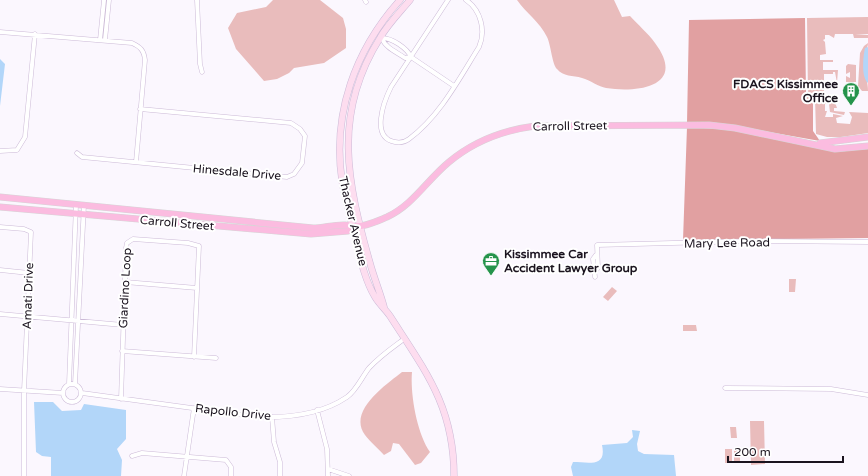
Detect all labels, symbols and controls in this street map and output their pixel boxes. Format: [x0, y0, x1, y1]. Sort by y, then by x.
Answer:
place label: FDACS Kissimmee Office [733, 77, 838, 105]
building icon: FDACS Kissimmee Office [841, 81, 861, 106]
street label: Carroll Street [532, 118, 608, 134]
street label: Hinesdale Drive [192, 161, 282, 183]
street label: Thacker Avenue [336, 175, 370, 267]
street label: Carroll Street [139, 213, 215, 233]
street label: Mary Lee Road [684, 235, 770, 251]
street label: Giardino Loop [116, 247, 134, 329]
place label: Kissimmee Car Accident Lawyer Group [504, 247, 638, 276]
office icon: Kissimmee Car Accident Lawyer Group [481, 251, 501, 276]
street label: Amati Drive [20, 262, 36, 330]
street label: Rapollo Drive [194, 401, 272, 423]
scale bar [728, 438, 843, 464]
text: 200 m [734, 445, 771, 459]

